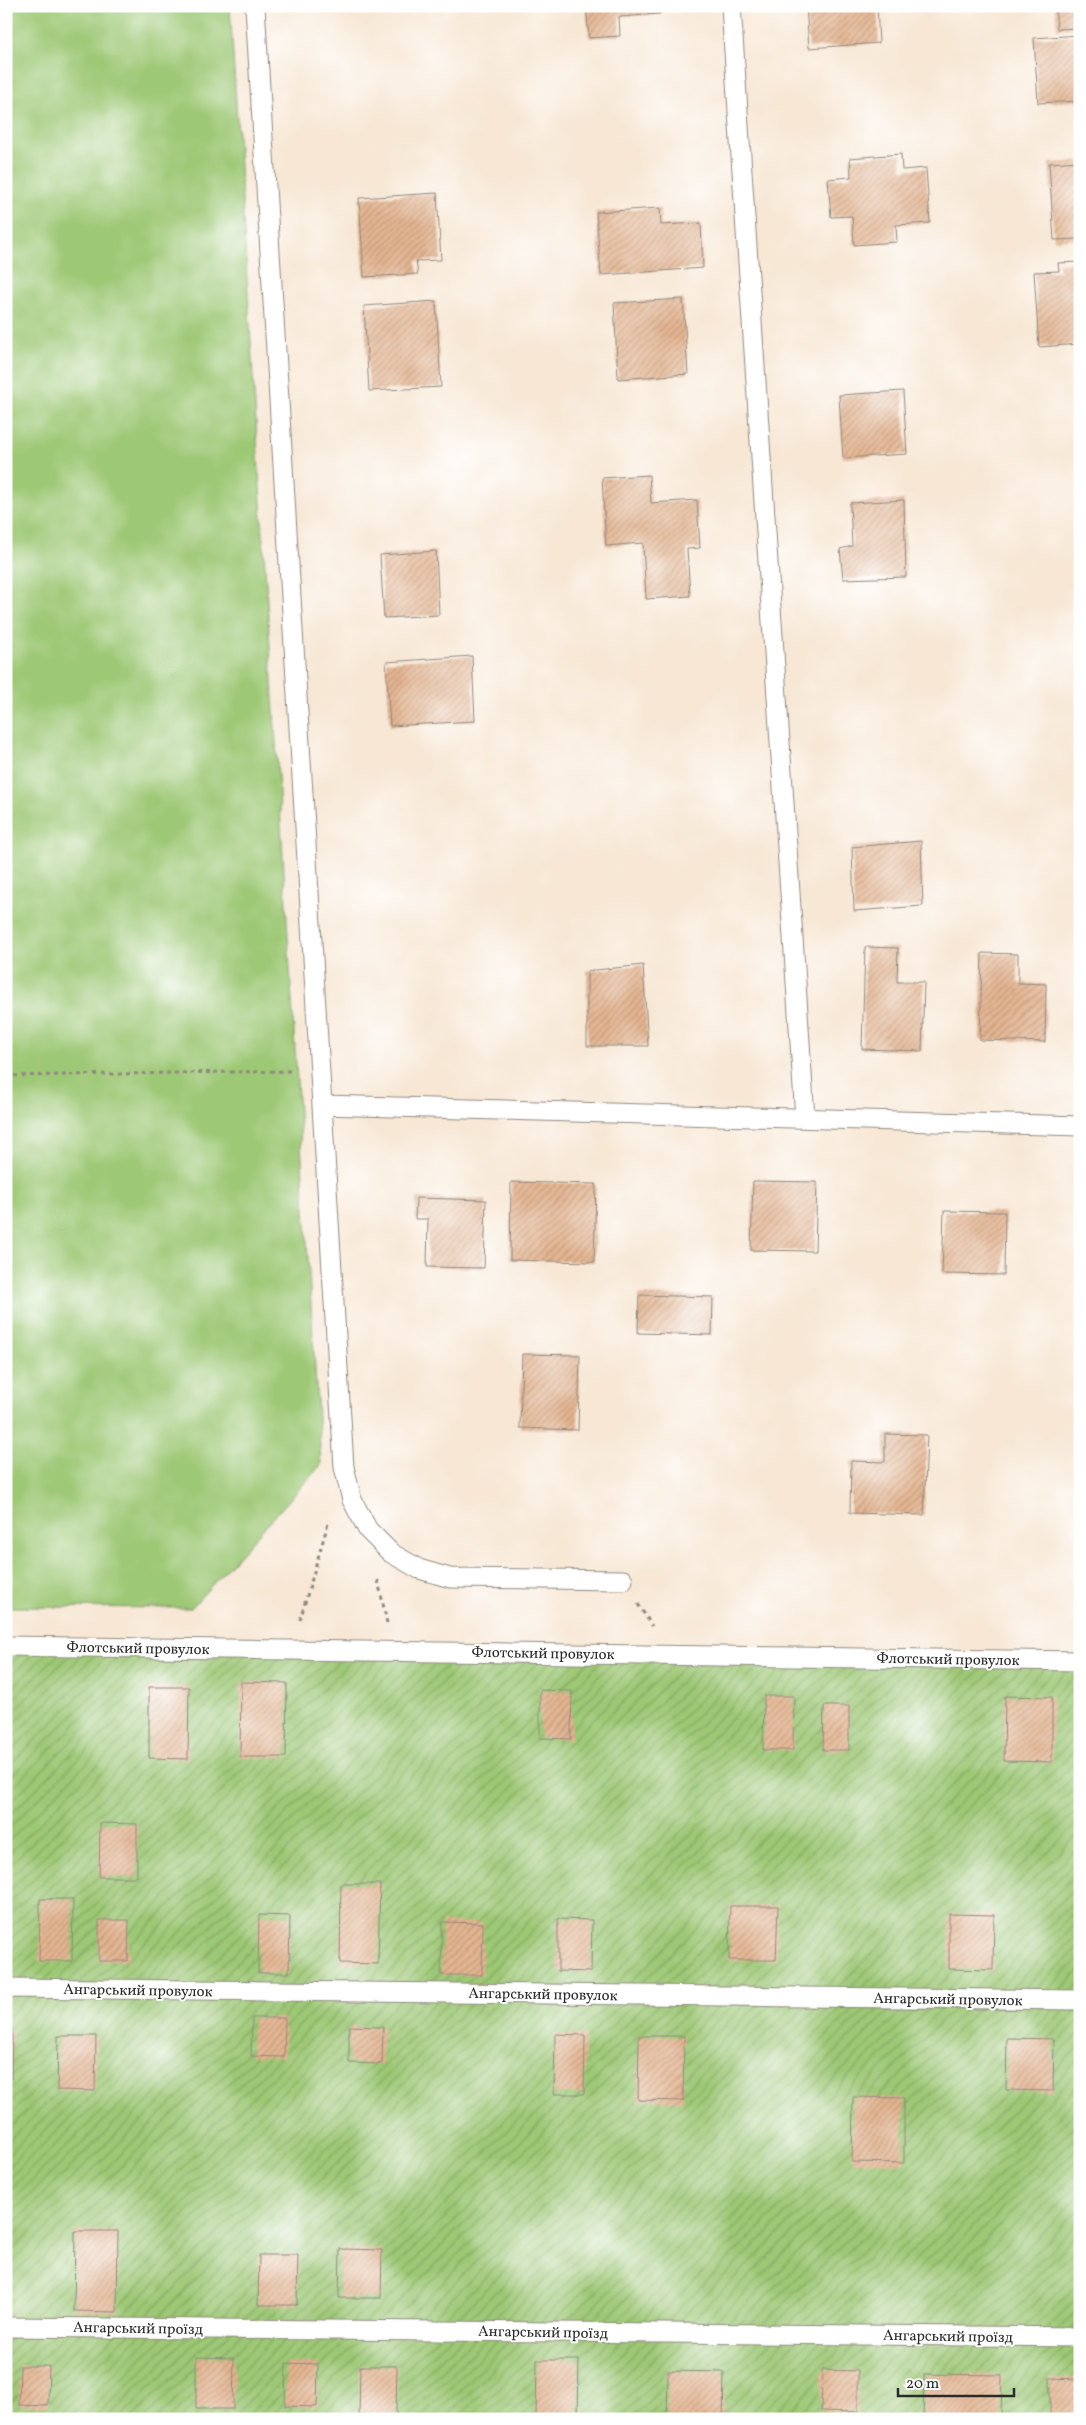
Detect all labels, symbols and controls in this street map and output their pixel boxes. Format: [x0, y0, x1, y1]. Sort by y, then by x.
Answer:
street label: Флотський провулок [66, 1638, 210, 1661]
street label: Флотський провулок [471, 1643, 615, 1666]
street label: Флотський провулок [876, 1649, 1020, 1672]
street label: Ангарський провулок [63, 1980, 213, 2003]
street label: Ангарський провулок [468, 1984, 618, 2007]
street label: Ангарський провулок [873, 1989, 1023, 2012]
street label: Ангарський проїзд [73, 2318, 204, 2341]
street label: Ангарський проїзд [478, 2322, 609, 2345]
street label: Ангарський проїзд [883, 2326, 1014, 2349]
scale bar [898, 2365, 1015, 2397]
text: 20 m [906, 2374, 939, 2395]

